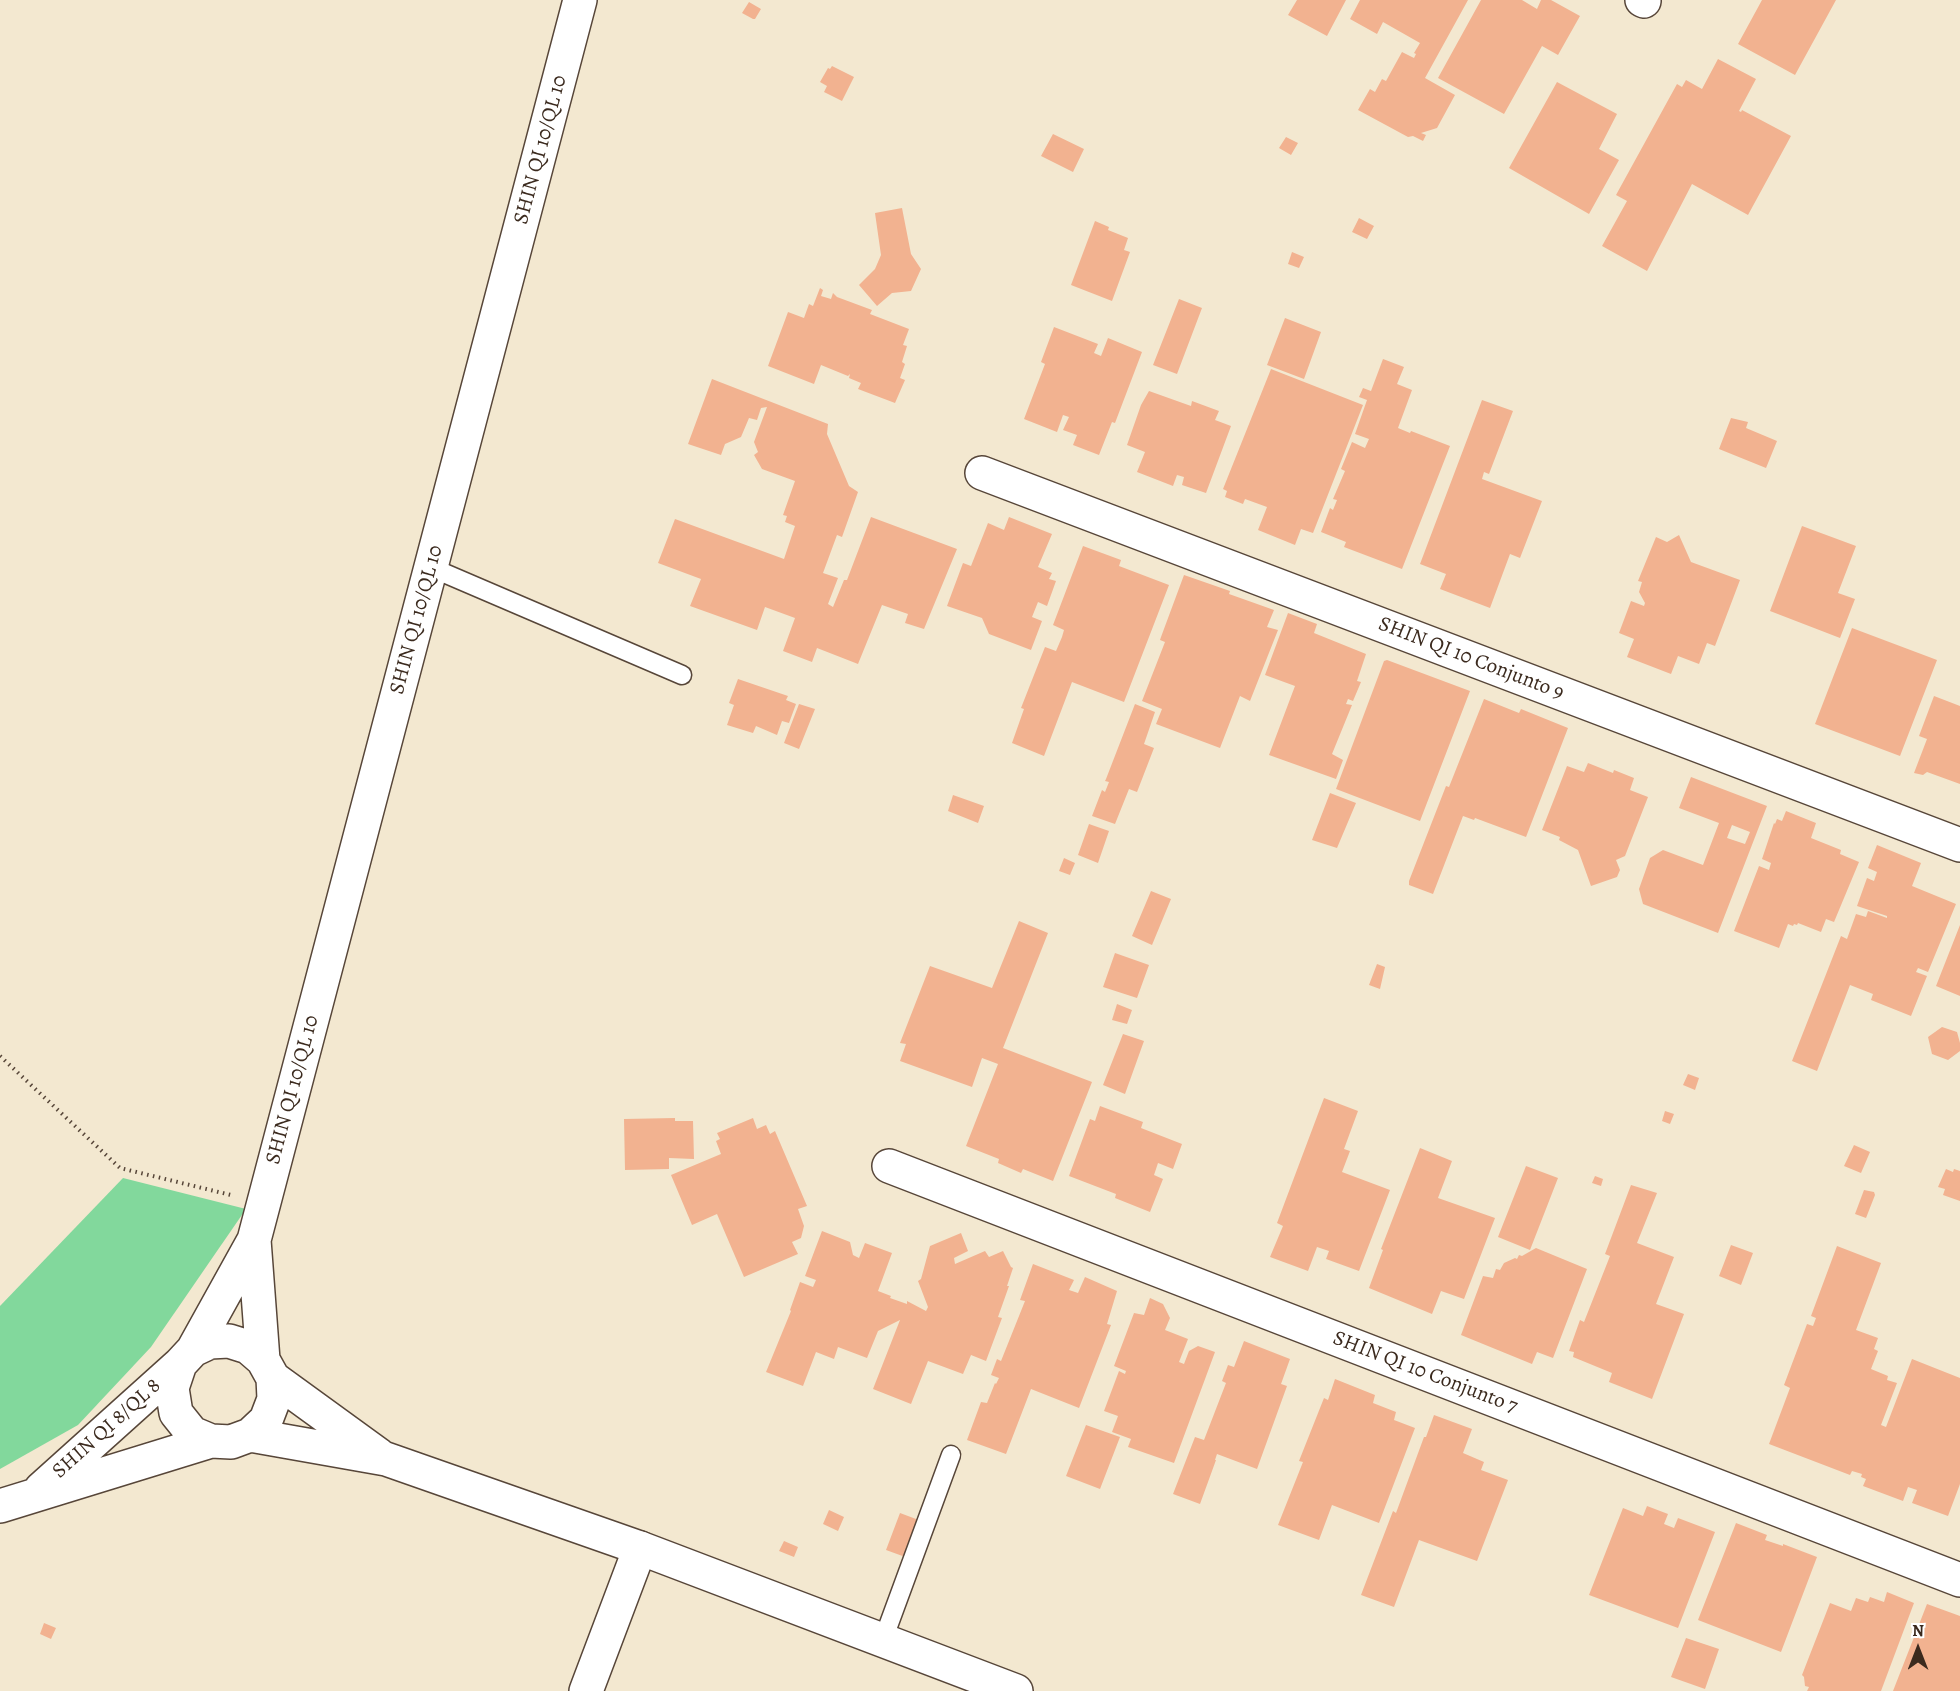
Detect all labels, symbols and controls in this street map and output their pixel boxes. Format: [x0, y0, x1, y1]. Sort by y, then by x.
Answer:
street label: SHIN QI 10/QL 10 [509, 73, 573, 227]
street label: SHIN QI 10/QL 10 [385, 543, 449, 697]
street label: SHIN QI 10 Conjunto 9 [1375, 612, 1567, 706]
street label: SHIN QI 10/QL 10 [261, 1013, 325, 1167]
street label: SHIN QI 10 Conjunto 7 [1329, 1326, 1521, 1420]
street label: SHIN QI 8/QL 8 [48, 1374, 166, 1484]
north arrow [1888, 1619, 1948, 1679]
text: N [1912, 1620, 1924, 1642]

